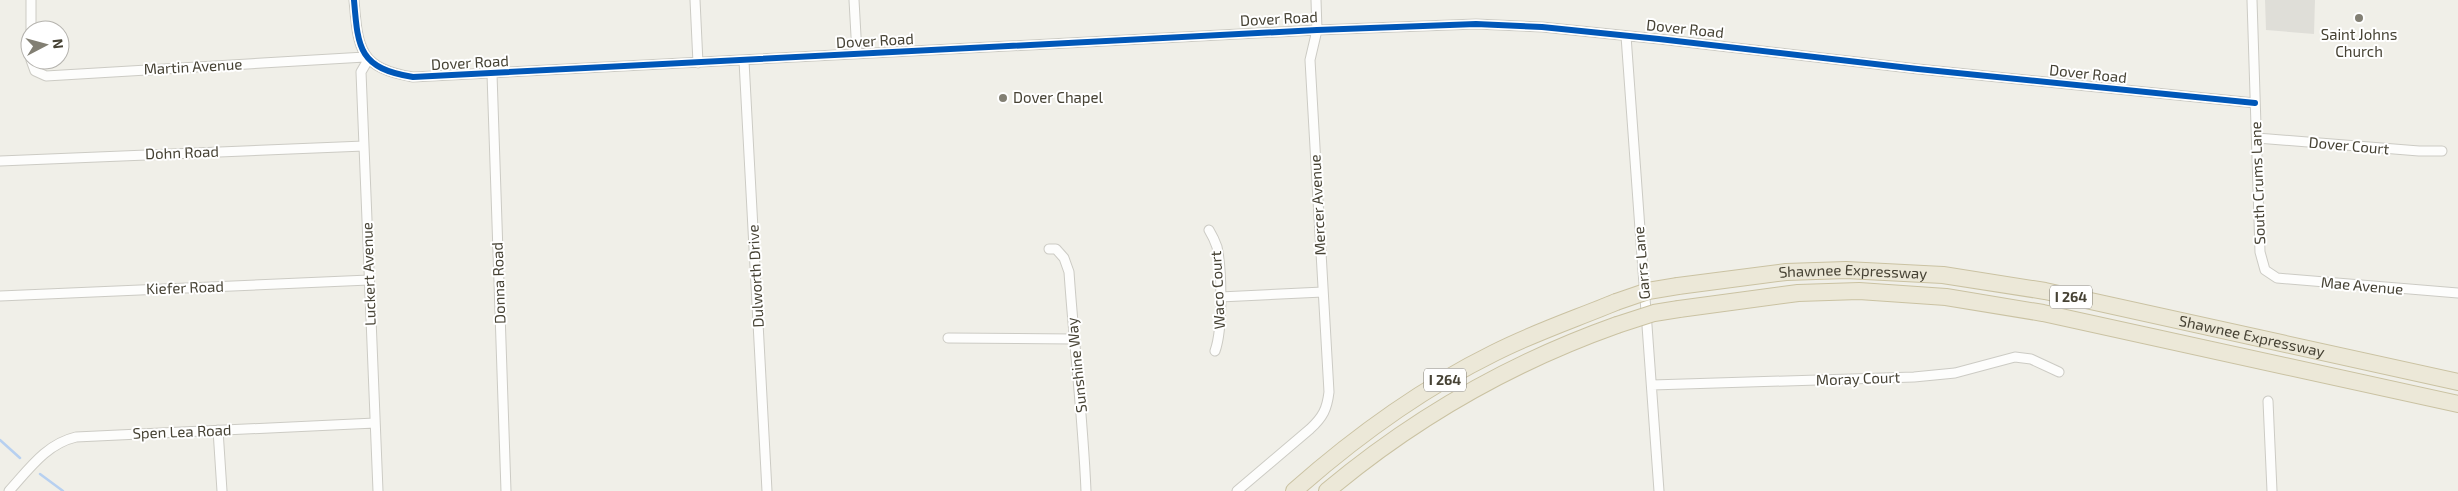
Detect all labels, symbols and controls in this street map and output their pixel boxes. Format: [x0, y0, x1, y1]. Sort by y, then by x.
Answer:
street label: Dover Road [1240, 7, 1318, 29]
marker: Saint Johns Church [2353, 12, 2365, 24]
street label: Dover Road [1645, 15, 1725, 41]
north arrow [20, 20, 70, 70]
place label: Saint Johns Church [2321, 25, 2397, 60]
street label: Dover Road [836, 29, 914, 51]
text: N [49, 38, 67, 50]
street label: Dover Road [431, 51, 509, 73]
street label: Martin Avenue [143, 54, 243, 78]
street label: Dover Road [2048, 60, 2128, 86]
place label: Dover Chapel [1013, 88, 1104, 106]
marker: Dover Chapel [997, 92, 1009, 104]
street label: South Crums Lane [2246, 121, 2268, 245]
street label: Dover Court [2308, 133, 2390, 158]
street label: Dohn Road [145, 142, 219, 162]
street label: Mercer Avenue [1305, 154, 1329, 256]
street label: Luckert Avenue [357, 222, 379, 326]
street label: Dulworth Drive [743, 224, 767, 328]
street label: Garrs Lane [1629, 226, 1653, 300]
street label: Donna Road [488, 242, 508, 324]
street label: Waco Court [1206, 250, 1228, 330]
street label: Shawnee Expressway [1778, 260, 1928, 282]
street label: Mae Avenue [2320, 272, 2404, 298]
street label: Kiefer Road [146, 277, 224, 297]
road number: I 264 [2050, 286, 2092, 308]
street label: Shawnee Expressway [2177, 311, 2327, 360]
street label: Sunshine Way [1062, 316, 1090, 414]
road number: I 264 [1424, 368, 1466, 392]
street label: Moray Court [1816, 368, 1901, 388]
street label: Spen Lea Road [132, 420, 232, 442]

